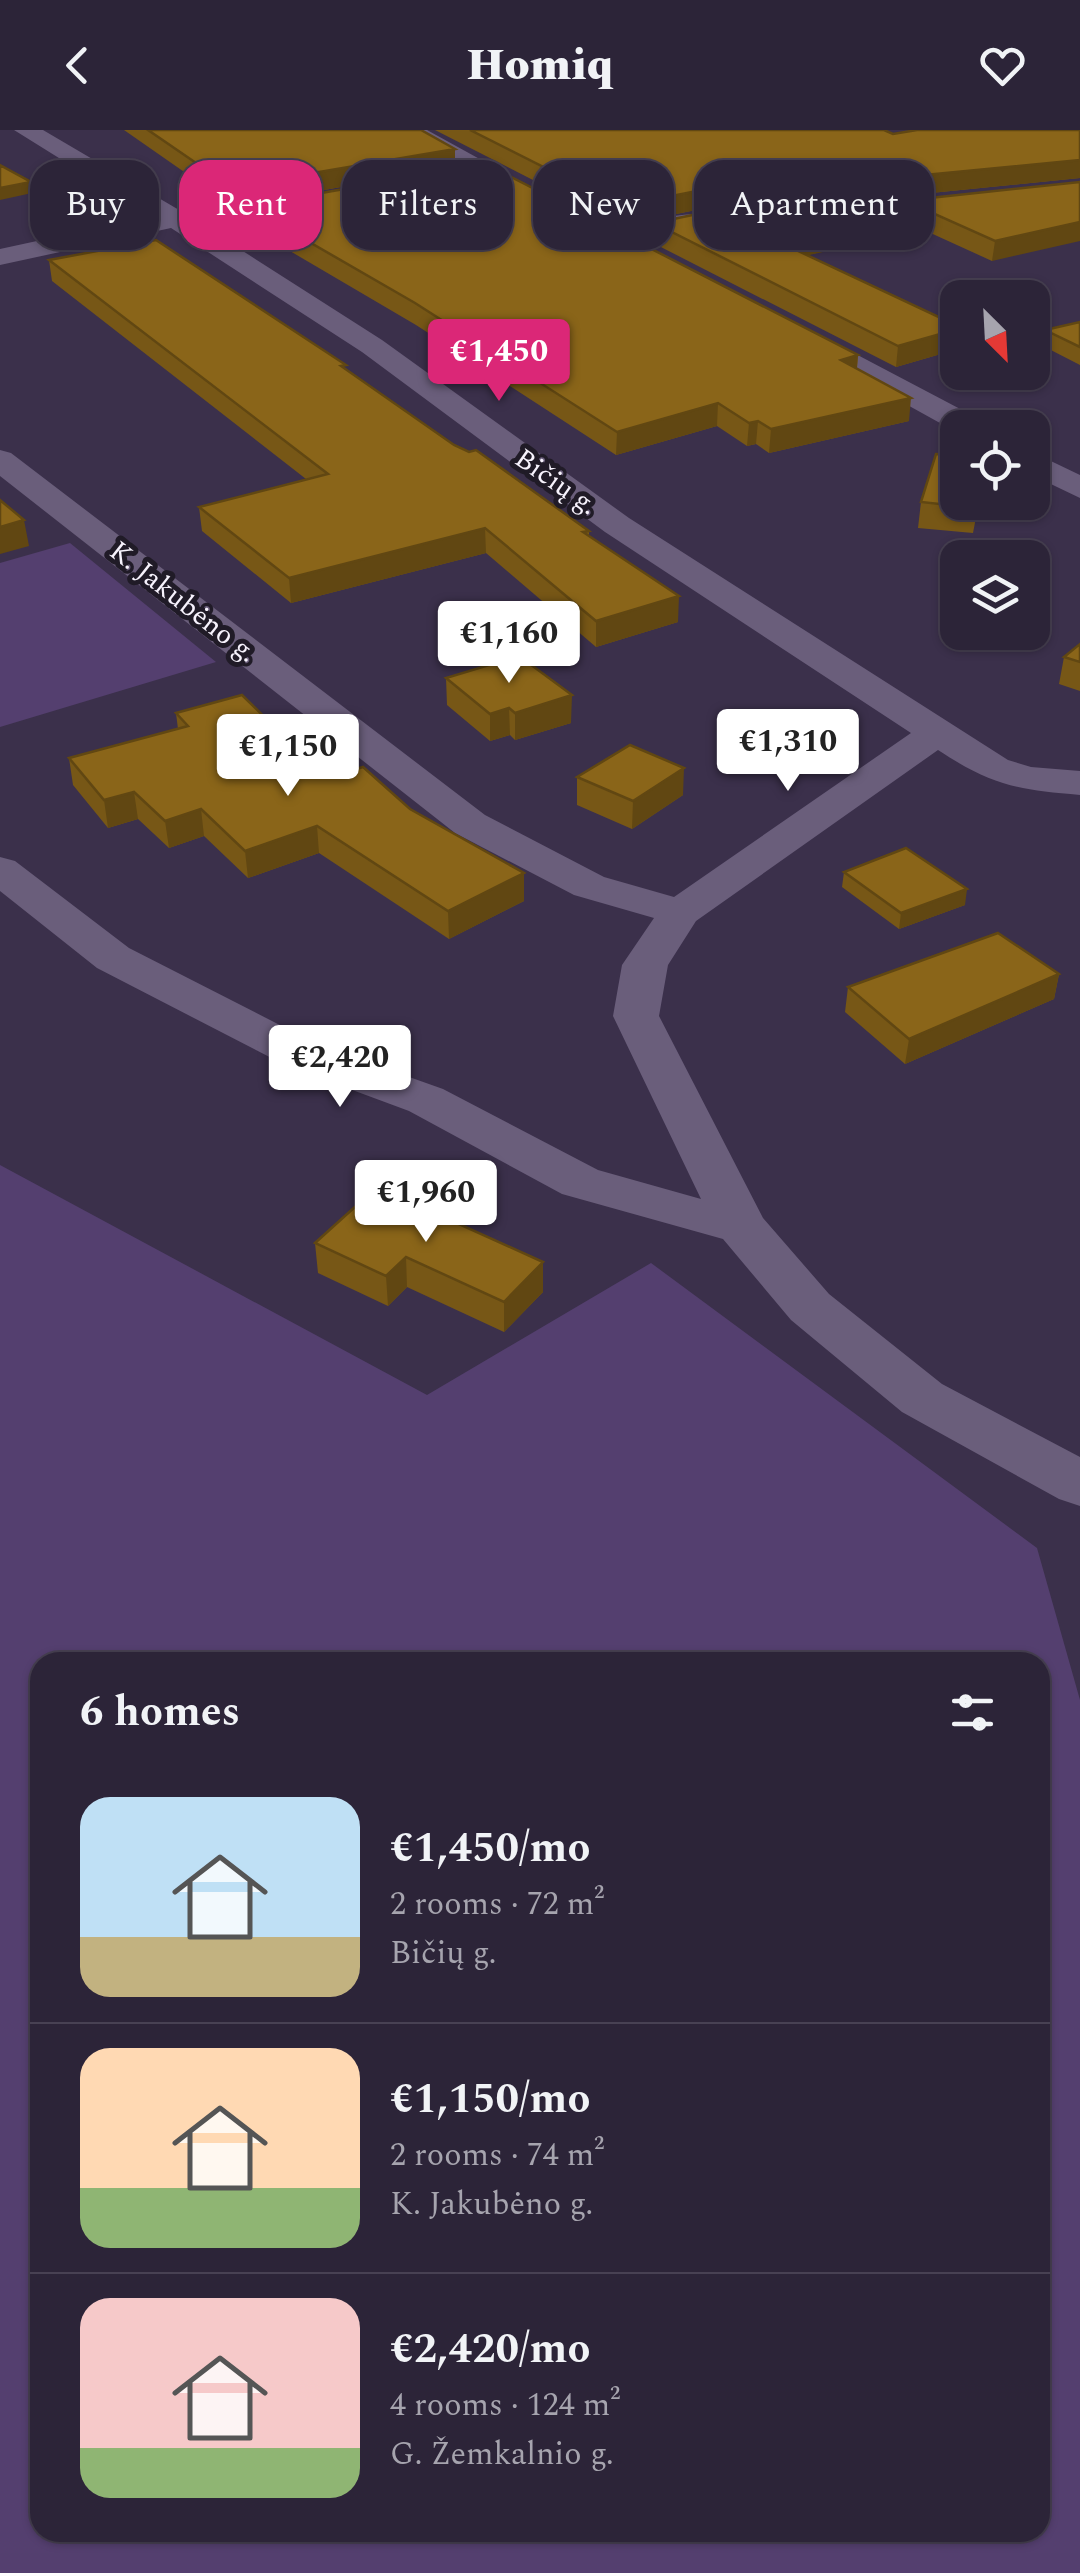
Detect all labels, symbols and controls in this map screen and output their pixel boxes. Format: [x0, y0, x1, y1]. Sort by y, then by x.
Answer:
text: Homiq [466, 31, 614, 100]
icon: back [50, 38, 105, 93]
icon: heart [975, 38, 1030, 93]
chip: Buy [30, 160, 159, 250]
chip: Rent [179, 160, 322, 250]
chip: Filters [342, 160, 513, 250]
chip: New [533, 160, 674, 250]
chip: Apartment [694, 160, 934, 250]
north arrow [940, 280, 1050, 390]
map controls [940, 280, 1050, 650]
pin: €1,450 [418, 319, 580, 404]
text: €1,450 [450, 327, 548, 376]
button: locate [940, 410, 1050, 520]
street label: Bičių g. [505, 438, 607, 526]
street label: K. Jakubėno g. [100, 530, 266, 674]
button: layers [940, 540, 1050, 650]
pin: €1,160 [428, 601, 590, 686]
text: €1,160 [460, 609, 558, 658]
pin: €1,310 [707, 709, 869, 794]
pin: €1,150 [207, 714, 369, 799]
text: €1,310 [739, 717, 837, 766]
text: €1,150 [239, 722, 337, 771]
pin: €2,420 [259, 1025, 421, 1110]
text: €2,420 [291, 1033, 389, 1082]
pin: €1,960 [345, 1160, 507, 1245]
text: €1,960 [377, 1168, 475, 1217]
text: 6 homes [80, 1681, 240, 1744]
icon: filters [945, 1685, 1000, 1740]
text: €1,450/mo [390, 1817, 590, 1880]
icon: home [160, 1837, 280, 1957]
text: 2 rooms · 72 m² [390, 1880, 604, 1929]
text: Bičių g. [390, 1929, 497, 1978]
text: €1,150/mo [390, 2068, 590, 2131]
icon: home [160, 2088, 280, 2208]
text: 2 rooms · 74 m² [390, 2131, 604, 2180]
text: K. Jakubėno g. [390, 2180, 593, 2229]
text: €2,420/mo [390, 2318, 590, 2381]
icon: home [160, 2338, 280, 2458]
text: 4 rooms · 124 m² [390, 2381, 620, 2430]
text: G. Žemkalnio g. [390, 2430, 614, 2479]

